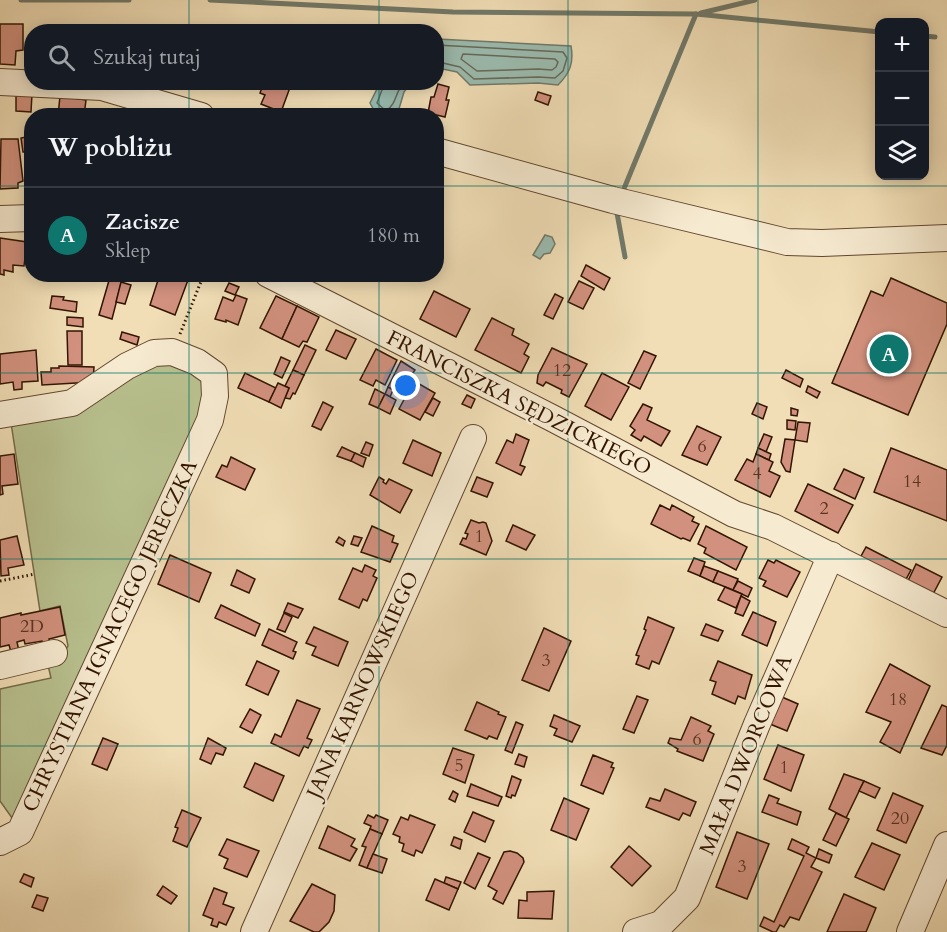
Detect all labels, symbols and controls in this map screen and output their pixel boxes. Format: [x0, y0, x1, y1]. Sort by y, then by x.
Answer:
map controls [875, 18, 929, 180]
button: + [875, 18, 929, 72]
search box [24, 24, 444, 90]
icon: search [45, 41, 78, 74]
text: Szukaj tutaj [93, 42, 201, 72]
button: − [875, 72, 929, 126]
button: layers [875, 126, 929, 180]
text: W pobliżu [48, 130, 173, 165]
text: Zacisze [105, 207, 180, 237]
text: A [60, 222, 75, 249]
text: 180 m [367, 222, 420, 249]
text: Sklep [105, 237, 151, 264]
street label: FRANCISZKA SĘDZICKIEGO [382, 323, 656, 483]
pin: A [870, 332, 908, 376]
house number: 12 [553, 358, 571, 383]
your location [391, 371, 420, 400]
house number: 6 [697, 434, 707, 459]
street label: CHRYSTIANA IGNACEGO JERECZKA [15, 455, 205, 817]
house number: 4 [752, 461, 762, 486]
house number: 14 [903, 469, 921, 494]
house number: 2 [819, 496, 829, 521]
house number: 1 [474, 524, 484, 549]
street label: JANA KARNOWSKIEGO [299, 567, 426, 806]
house number: 2D [20, 614, 44, 639]
house number: 3 [541, 648, 551, 673]
street label: MAŁA DWORCOWA [693, 651, 799, 859]
house number: 18 [889, 687, 907, 712]
house number: 6 [692, 727, 702, 752]
house number: 5 [454, 753, 464, 778]
house number: 1 [779, 755, 789, 780]
house number: 20 [891, 806, 909, 831]
house number: 3 [737, 854, 747, 879]

